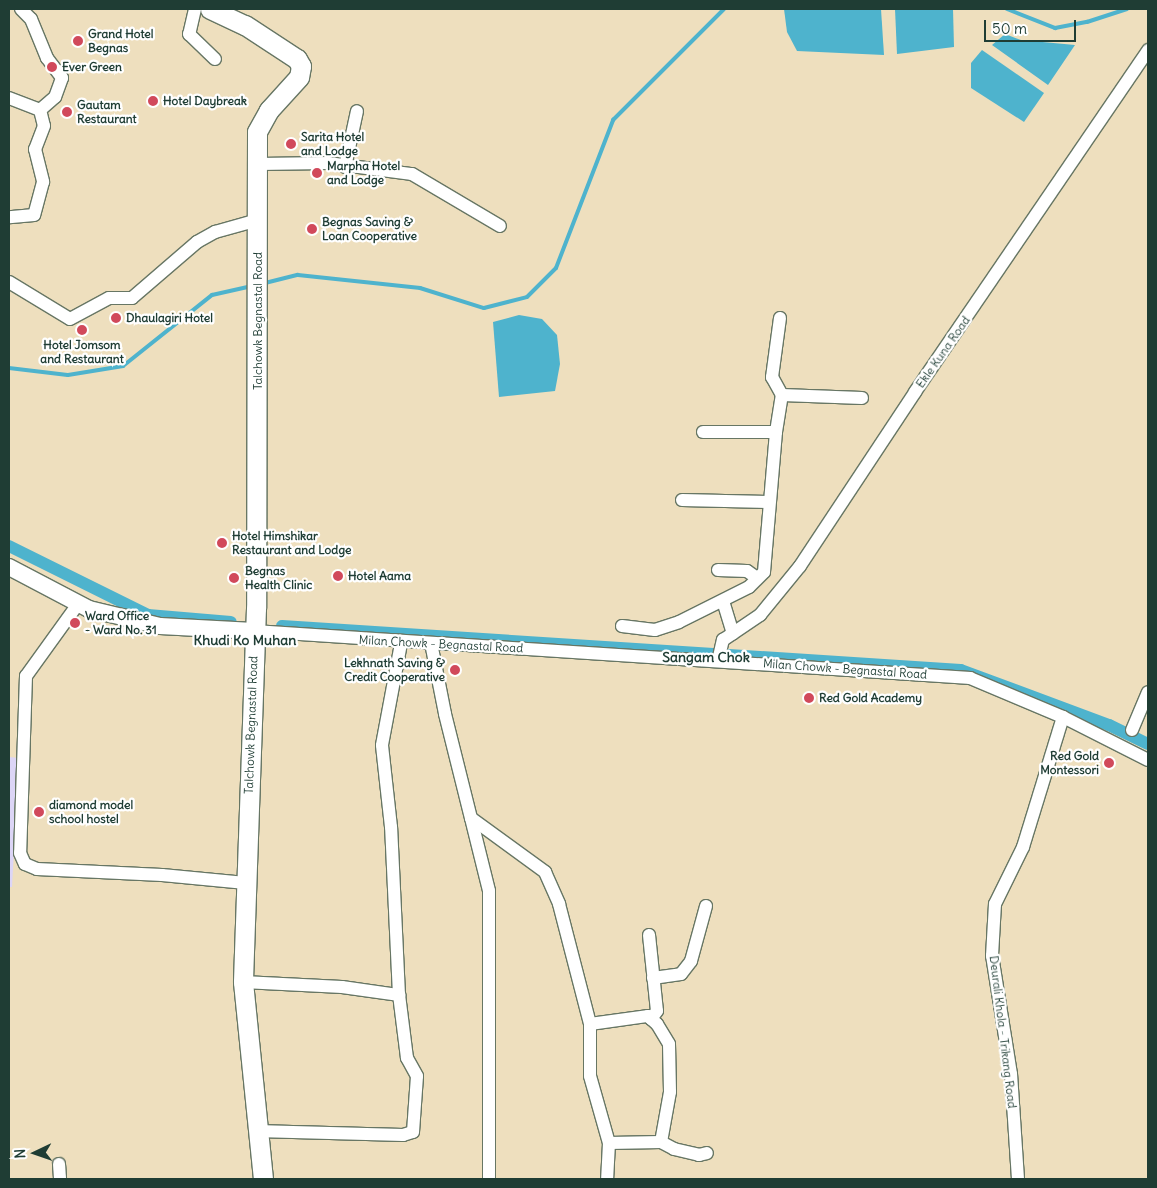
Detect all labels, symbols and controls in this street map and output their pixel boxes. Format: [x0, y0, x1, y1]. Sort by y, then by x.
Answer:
scale bar [987, 10, 1080, 42]
text: 50 m [992, 19, 1027, 38]
place label: Grand Hotel Begnas [88, 27, 153, 55]
marker: Grand Hotel Begnas [72, 35, 84, 47]
place label: Ever Green [62, 60, 122, 74]
marker: Ever Green [46, 61, 58, 73]
place label: Hotel Daybreak [163, 94, 247, 108]
marker: Hotel Daybreak [147, 95, 159, 107]
place label: Gautam Restaurant [77, 98, 137, 126]
marker: Gautam Restaurant [61, 106, 73, 118]
place label: Sarita Hotel and Lodge [301, 130, 364, 158]
marker: Sarita Hotel and Lodge [285, 138, 297, 150]
place label: Marpha Hotel and Lodge [327, 159, 400, 187]
marker: Marpha Hotel and Lodge [311, 167, 323, 179]
place label: Begnas Saving & Loan Cooperative [322, 215, 417, 243]
marker: Begnas Saving & Loan Cooperative [306, 223, 318, 235]
street label: Talchowk Begnastal Road [251, 252, 265, 390]
place label: Dhaulagiri Hotel [126, 311, 213, 325]
marker: Dhaulagiri Hotel [110, 312, 122, 324]
street label: Ekle Kuna Road [913, 313, 973, 391]
marker: Hotel Jomsom and Restaurant [76, 324, 88, 336]
place label: Hotel Jomsom and Restaurant [40, 338, 124, 366]
place label: Hotel Himshikar Restaurant and Lodge [232, 529, 352, 557]
marker: Hotel Himshikar Restaurant and Lodge [216, 537, 228, 549]
place label: Begnas Health Clinic [245, 564, 312, 592]
place label: Hotel Aama [348, 569, 411, 583]
marker: Hotel Aama [332, 570, 344, 582]
marker: Begnas Health Clinic [227, 571, 241, 585]
place label: Ward Office - Ward No. 31 [85, 609, 157, 637]
marker: Ward Office - Ward No. 31 [69, 617, 81, 629]
district label: Khudi Ko Muhan [194, 632, 296, 648]
street label: Milan Chowk - Begnastal Road [358, 633, 524, 655]
district label: Sangam Chok [662, 649, 750, 665]
street label: Talchowk Begnastal Road [241, 656, 261, 794]
place label: Lekhnath Saving & Credit Cooperative [344, 656, 445, 684]
street label: Milan Chowk - Begnastal Road [762, 656, 928, 682]
marker: Lekhnath Saving & Credit Cooperative [449, 664, 461, 676]
place label: Red Gold Academy [819, 691, 922, 705]
marker: Red Gold Academy [803, 692, 815, 704]
place label: Red Gold Montessori [1040, 749, 1099, 777]
marker: Red Gold Montessori [1103, 757, 1115, 769]
place label: diamond model school hostel [49, 798, 133, 826]
marker: diamond model school hostel [33, 806, 45, 818]
street label: Deurali Khola - Trikang Road [986, 955, 1020, 1109]
north arrow [10, 1128, 60, 1178]
text: N [11, 1148, 29, 1159]

